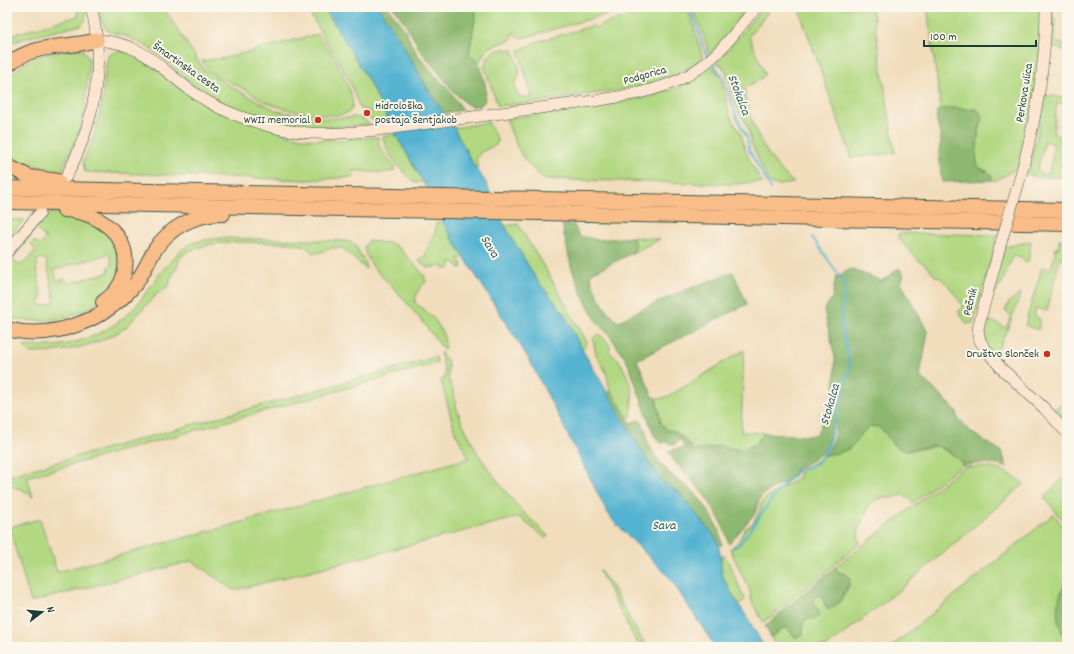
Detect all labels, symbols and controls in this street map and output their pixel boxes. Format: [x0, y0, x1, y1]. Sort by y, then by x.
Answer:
scale bar [924, 22, 1036, 48]
text: 100 m [930, 29, 957, 46]
street label: Šmartinska cesta [149, 38, 224, 98]
street label: Podgorica [621, 62, 669, 90]
street label: Perkova ulica [1012, 62, 1038, 124]
water label: Stokalca [722, 72, 755, 119]
place label: Hidrološka postaja Šentjakob [375, 98, 457, 129]
marker: Hidrološka postaja Šentjakob [362, 108, 372, 118]
place label: WWII memorial [244, 112, 310, 129]
marker: WWII memorial [313, 115, 323, 125]
water label: Sava [475, 232, 504, 263]
street label: Pečnik [959, 286, 983, 318]
place label: Društvo Slonček [966, 346, 1039, 363]
marker: Društvo Slonček [1042, 349, 1052, 359]
water label: Stokalca [816, 381, 846, 428]
water label: Sava [652, 517, 677, 536]
north arrow [22, 592, 62, 632]
text: N [41, 605, 58, 615]

